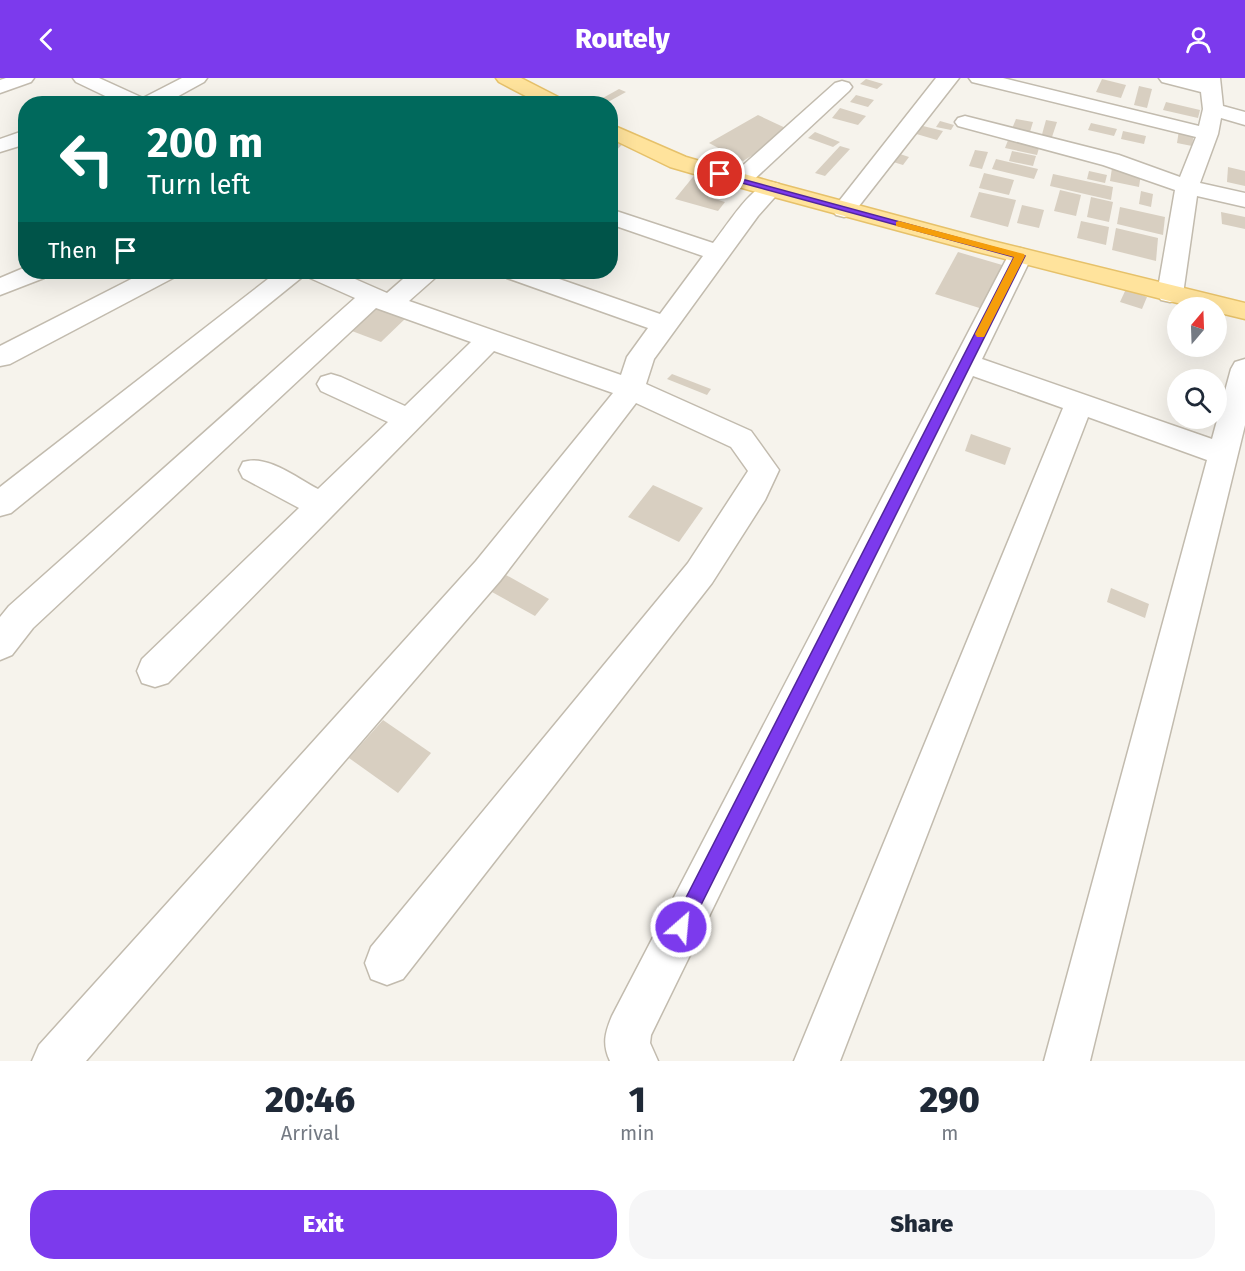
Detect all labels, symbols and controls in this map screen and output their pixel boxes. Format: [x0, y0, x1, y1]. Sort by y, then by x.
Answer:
icon: back [30, 23, 63, 56]
text: Routely [575, 23, 670, 55]
icon: person [1182, 23, 1215, 56]
text: 200 m [147, 118, 263, 168]
icon: left [48, 120, 126, 198]
pin [694, 148, 745, 199]
icon: arrive [703, 157, 736, 190]
text: Turn left [147, 169, 250, 201]
icon: arrive [109, 234, 142, 267]
text: Then [48, 237, 97, 264]
north arrow [1167, 297, 1227, 357]
map controls [1167, 297, 1227, 429]
button: search [1167, 369, 1227, 429]
position arrow [649, 895, 713, 959]
text: 20:46 [265, 1078, 355, 1122]
text: 1 [629, 1078, 646, 1122]
text: 290 [920, 1078, 980, 1122]
text: Arrival [281, 1121, 339, 1145]
text: min [620, 1121, 655, 1145]
text: m [941, 1121, 958, 1145]
button: Exit [30, 1190, 617, 1259]
button: Share [629, 1190, 1215, 1259]

